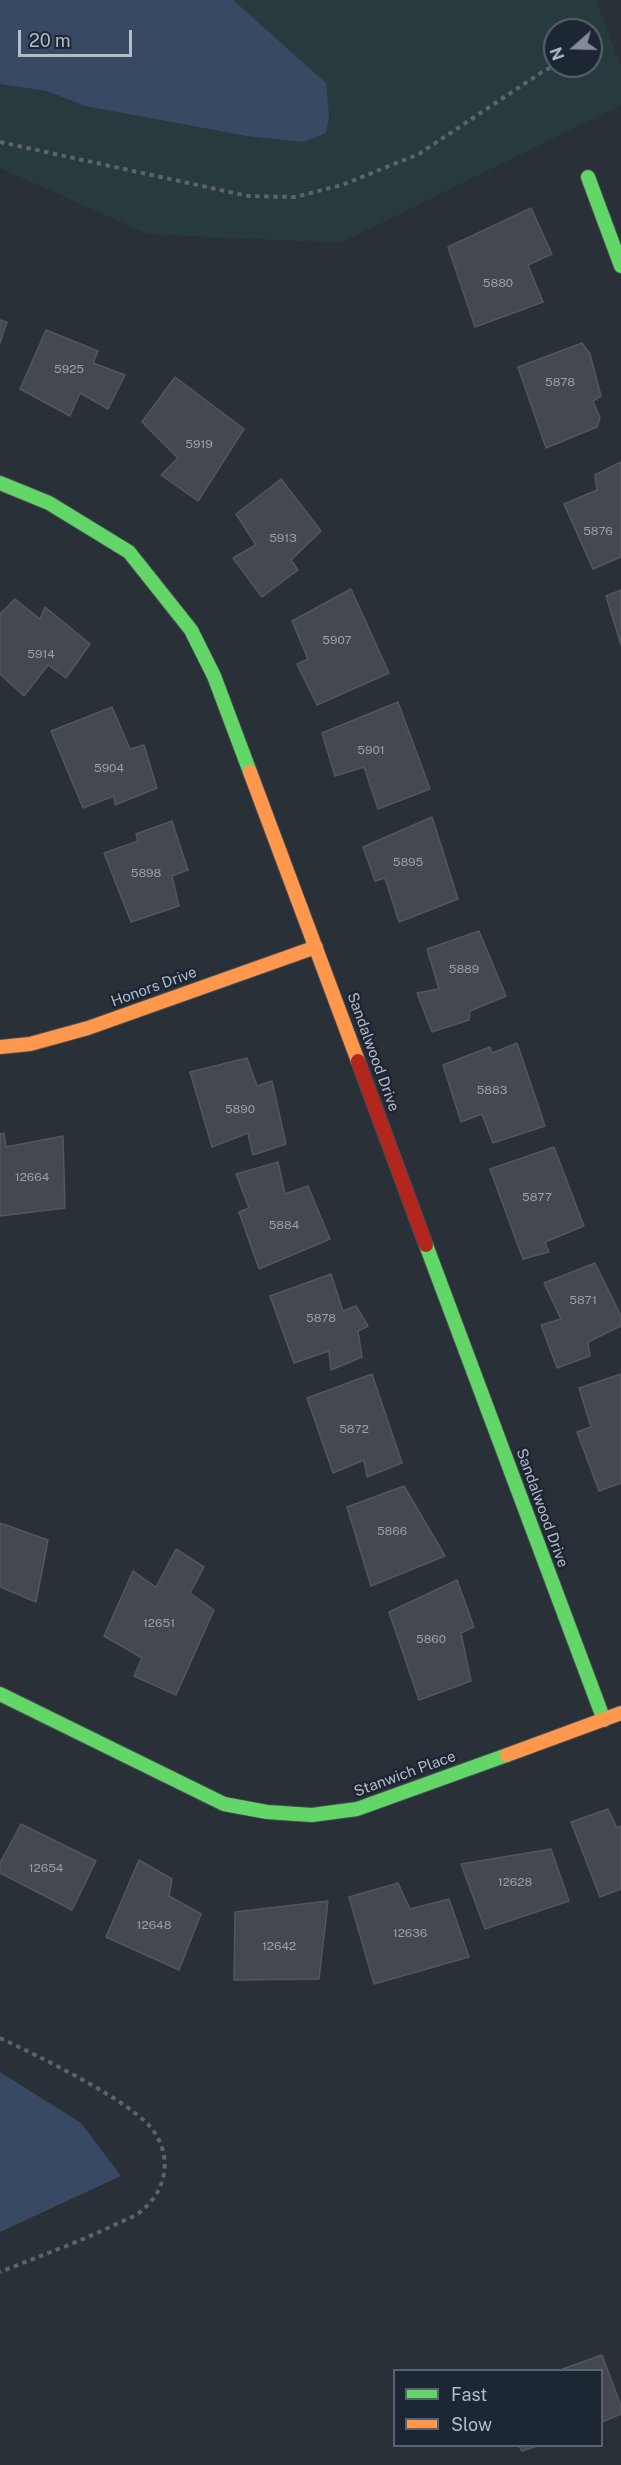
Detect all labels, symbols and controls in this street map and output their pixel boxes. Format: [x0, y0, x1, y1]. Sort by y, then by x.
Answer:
scale bar [21, 18, 135, 56]
north arrow [543, 18, 603, 78]
text: 20 m [29, 30, 71, 51]
text: N [546, 45, 569, 63]
house number: 5880 [483, 276, 513, 290]
house number: 5925 [54, 362, 84, 376]
house number: 5878 [545, 375, 575, 389]
house number: 5919 [185, 437, 213, 451]
house number: 5876 [583, 524, 613, 538]
house number: 5913 [269, 531, 297, 545]
house number: 5907 [322, 633, 352, 647]
house number: 5914 [27, 647, 55, 661]
house number: 5901 [357, 743, 385, 757]
house number: 5904 [94, 761, 124, 775]
house number: 5895 [393, 855, 423, 869]
house number: 5898 [131, 866, 161, 880]
house number: 5889 [449, 962, 479, 976]
street label: Honors Drive [109, 963, 199, 1011]
street label: Sandalwood Drive [343, 990, 403, 1114]
house number: 5883 [477, 1083, 507, 1097]
house number: 5890 [225, 1102, 255, 1116]
house number: 12664 [15, 1170, 49, 1184]
house number: 5877 [522, 1190, 552, 1204]
house number: 5884 [269, 1218, 299, 1232]
house number: 5871 [569, 1293, 597, 1307]
house number: 5878 [306, 1311, 336, 1325]
house number: 5872 [339, 1422, 369, 1436]
street label: Sandalwood Drive [512, 1446, 572, 1570]
house number: 5866 [377, 1524, 407, 1538]
house number: 12651 [143, 1616, 175, 1630]
house number: 5860 [416, 1632, 446, 1646]
street label: Stanwich Place [352, 1747, 458, 1801]
house number: 12654 [29, 1861, 63, 1875]
house number: 12628 [498, 1875, 532, 1889]
house number: 12648 [137, 1918, 171, 1932]
house number: 12636 [393, 1926, 427, 1940]
house number: 12642 [262, 1939, 296, 1953]
legend [393, 2369, 603, 2447]
text: Fast [451, 2384, 487, 2405]
text: Slow [451, 2414, 492, 2435]

